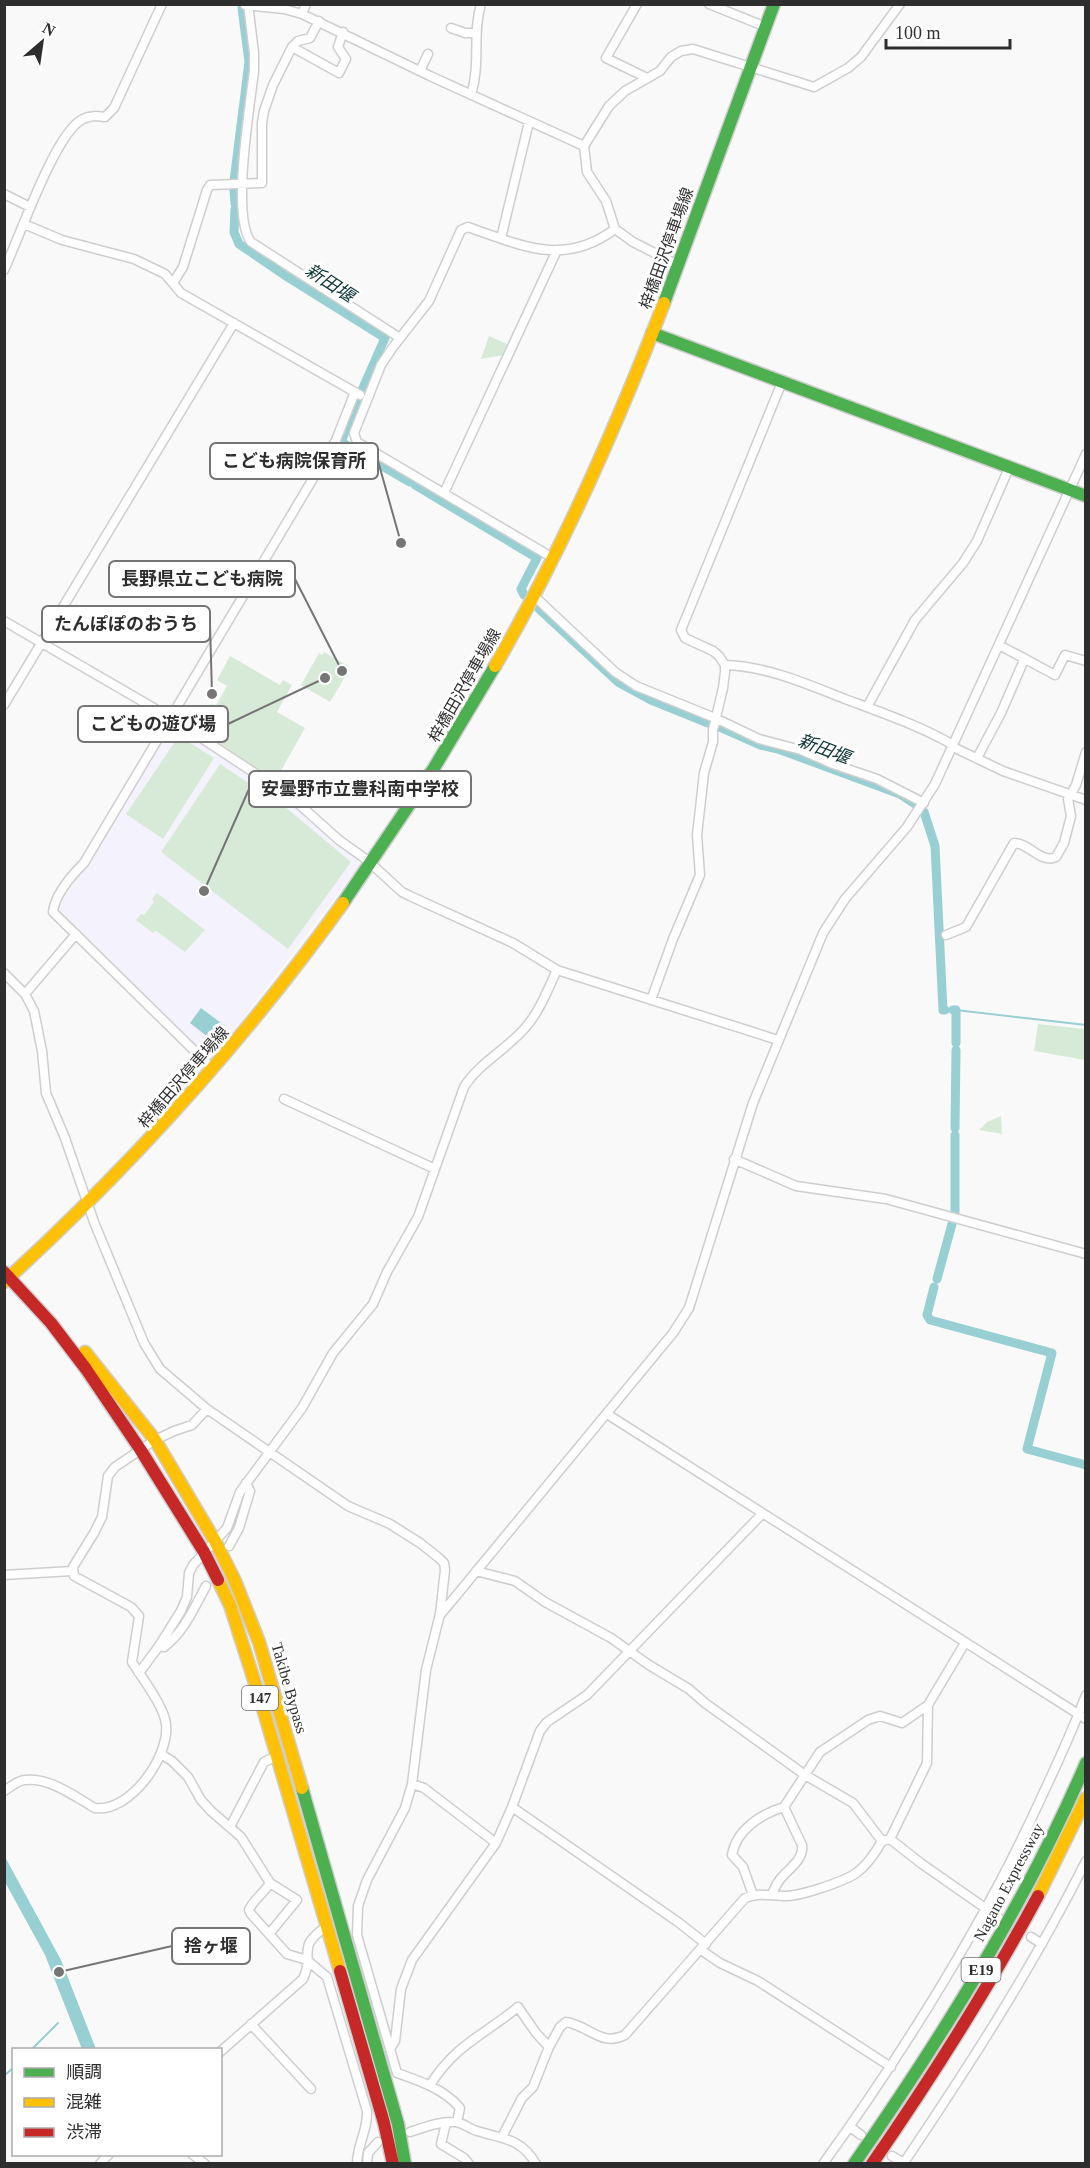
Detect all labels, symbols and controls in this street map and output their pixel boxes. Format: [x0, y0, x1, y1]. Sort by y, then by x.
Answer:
north arrow [12, 12, 72, 72]
scale bar [886, 12, 1010, 50]
text: N [40, 19, 59, 40]
text: 100 m [895, 23, 941, 43]
street label: 梓橋田沢停車場線 [637, 185, 696, 311]
water label: 新田堰 [302, 260, 361, 308]
callout: こども病院保育所 [210, 443, 378, 479]
text: こども病院保育所 [222, 451, 366, 471]
callout: 長野県立こども病院 [109, 561, 295, 597]
text: 長野県立こども病院 [121, 569, 283, 589]
callout: たんぽぽのおうち [42, 606, 210, 642]
text: たんぽぽのおうち [54, 614, 198, 634]
street label: 梓橋田沢停車場線 [425, 626, 504, 745]
callout: こどもの遊び場 [78, 706, 228, 742]
text: こどもの遊び場 [90, 714, 216, 734]
water label: 新田堰 [795, 730, 856, 769]
callout: 安曇野市立豊科南中学校 [249, 771, 471, 807]
text: 安曇野市立豊科南中学校 [261, 779, 459, 799]
street label: 梓橋田沢停車場線 [135, 1023, 232, 1131]
street label: Takibe Bypass [267, 1641, 311, 1736]
road number: 147 [242, 1686, 278, 1710]
street label: Nagano Expressway [970, 1820, 1048, 1945]
callout: 捨ヶ堰 [172, 1928, 250, 1964]
text: 捨ヶ堰 [184, 1936, 238, 1956]
road number: E19 [962, 1958, 1000, 1982]
legend [12, 2048, 222, 2156]
text: 順調 [66, 2062, 102, 2082]
text: 混雑 [66, 2092, 102, 2112]
text: 渋滞 [66, 2122, 102, 2142]

